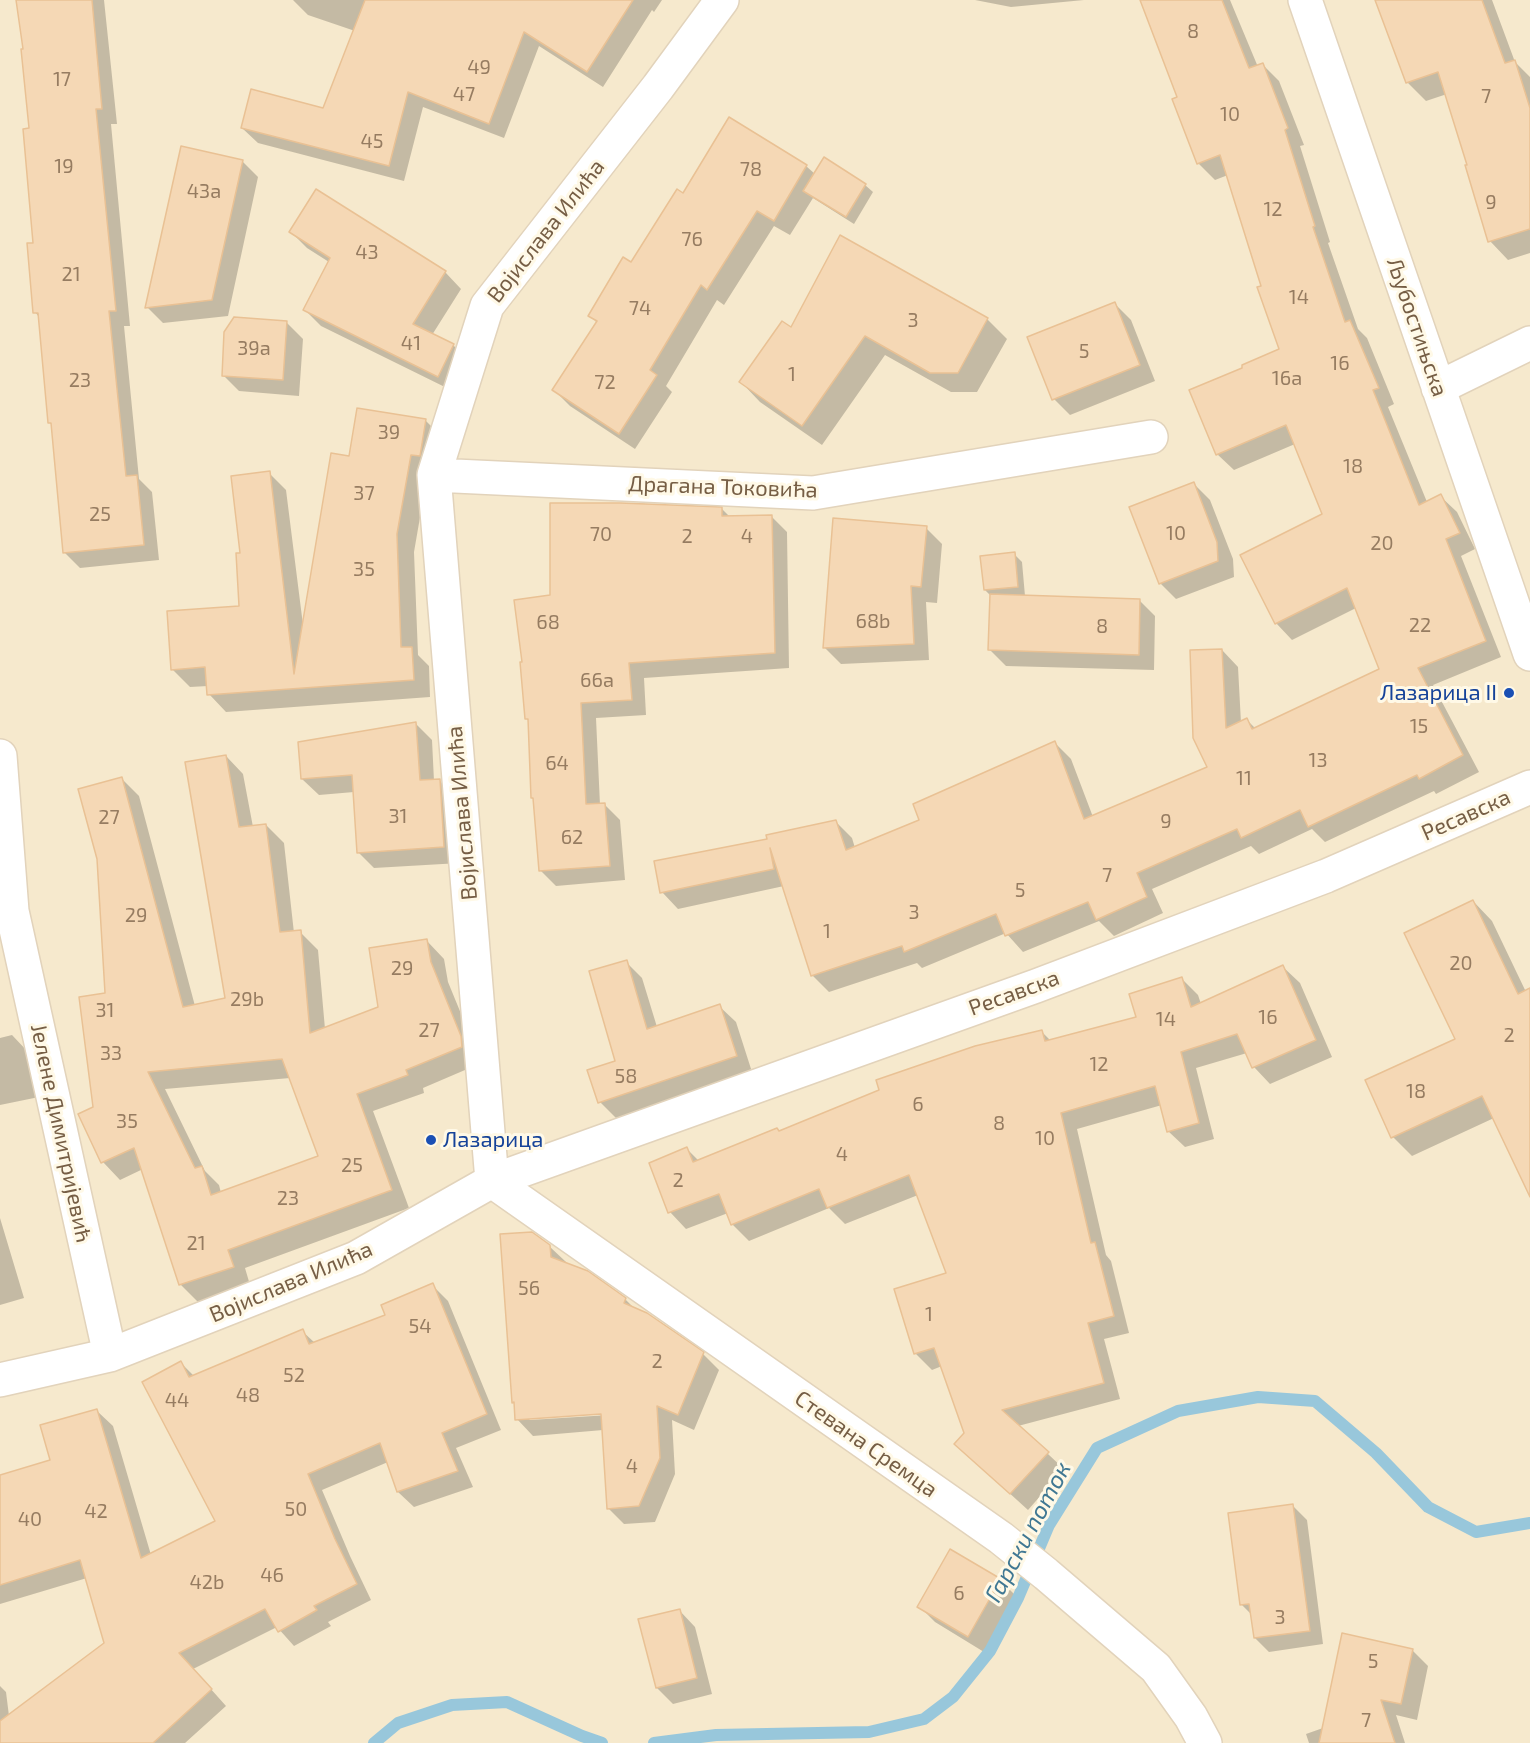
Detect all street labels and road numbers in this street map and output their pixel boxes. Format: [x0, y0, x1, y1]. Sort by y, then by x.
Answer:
street label: Војислава Илића [482, 154, 610, 308]
street label: Љубостињска [1381, 254, 1453, 400]
street label: Драгана Токовића [628, 470, 818, 504]
street label: Војислава Илића [441, 725, 483, 901]
street label: Ресавска [1417, 784, 1515, 846]
street label: Ресавска [965, 964, 1063, 1022]
street label: Јелене Димитријевић [25, 1021, 97, 1245]
street label: Војислава Илића [205, 1236, 377, 1328]
street label: Стевана Сремца [790, 1385, 942, 1503]

